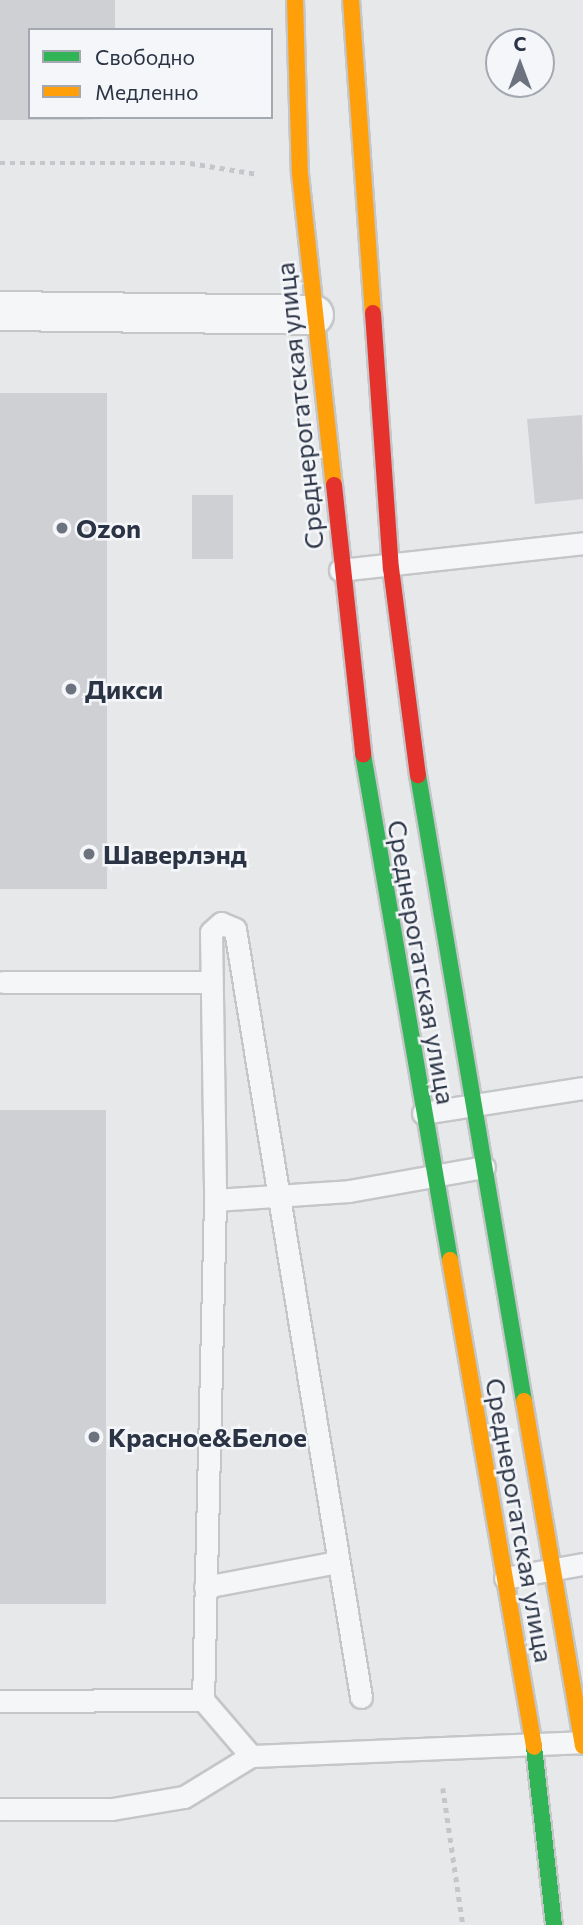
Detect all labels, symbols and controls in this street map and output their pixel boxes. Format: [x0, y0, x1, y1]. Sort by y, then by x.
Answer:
legend [28, 28, 273, 119]
north arrow [485, 28, 555, 98]
text: С [514, 32, 527, 55]
text: Свободно [95, 44, 195, 69]
text: Медленно [95, 79, 199, 104]
street label: Среднерогатская улица [268, 261, 330, 551]
place label: Ozon [76, 512, 141, 544]
marker: Ozon [54, 520, 70, 536]
place label: Дикси [85, 673, 163, 705]
marker: Дикси [63, 681, 79, 697]
street label: Среднерогатская улица [382, 817, 462, 1107]
place label: Шаверлэнд [103, 838, 247, 870]
marker: Шаверлэнд [81, 846, 97, 862]
street label: Среднерогатская улица [480, 1375, 560, 1665]
place label: Красное&Белое [108, 1421, 307, 1453]
marker: Красное&Белое [86, 1429, 102, 1445]

